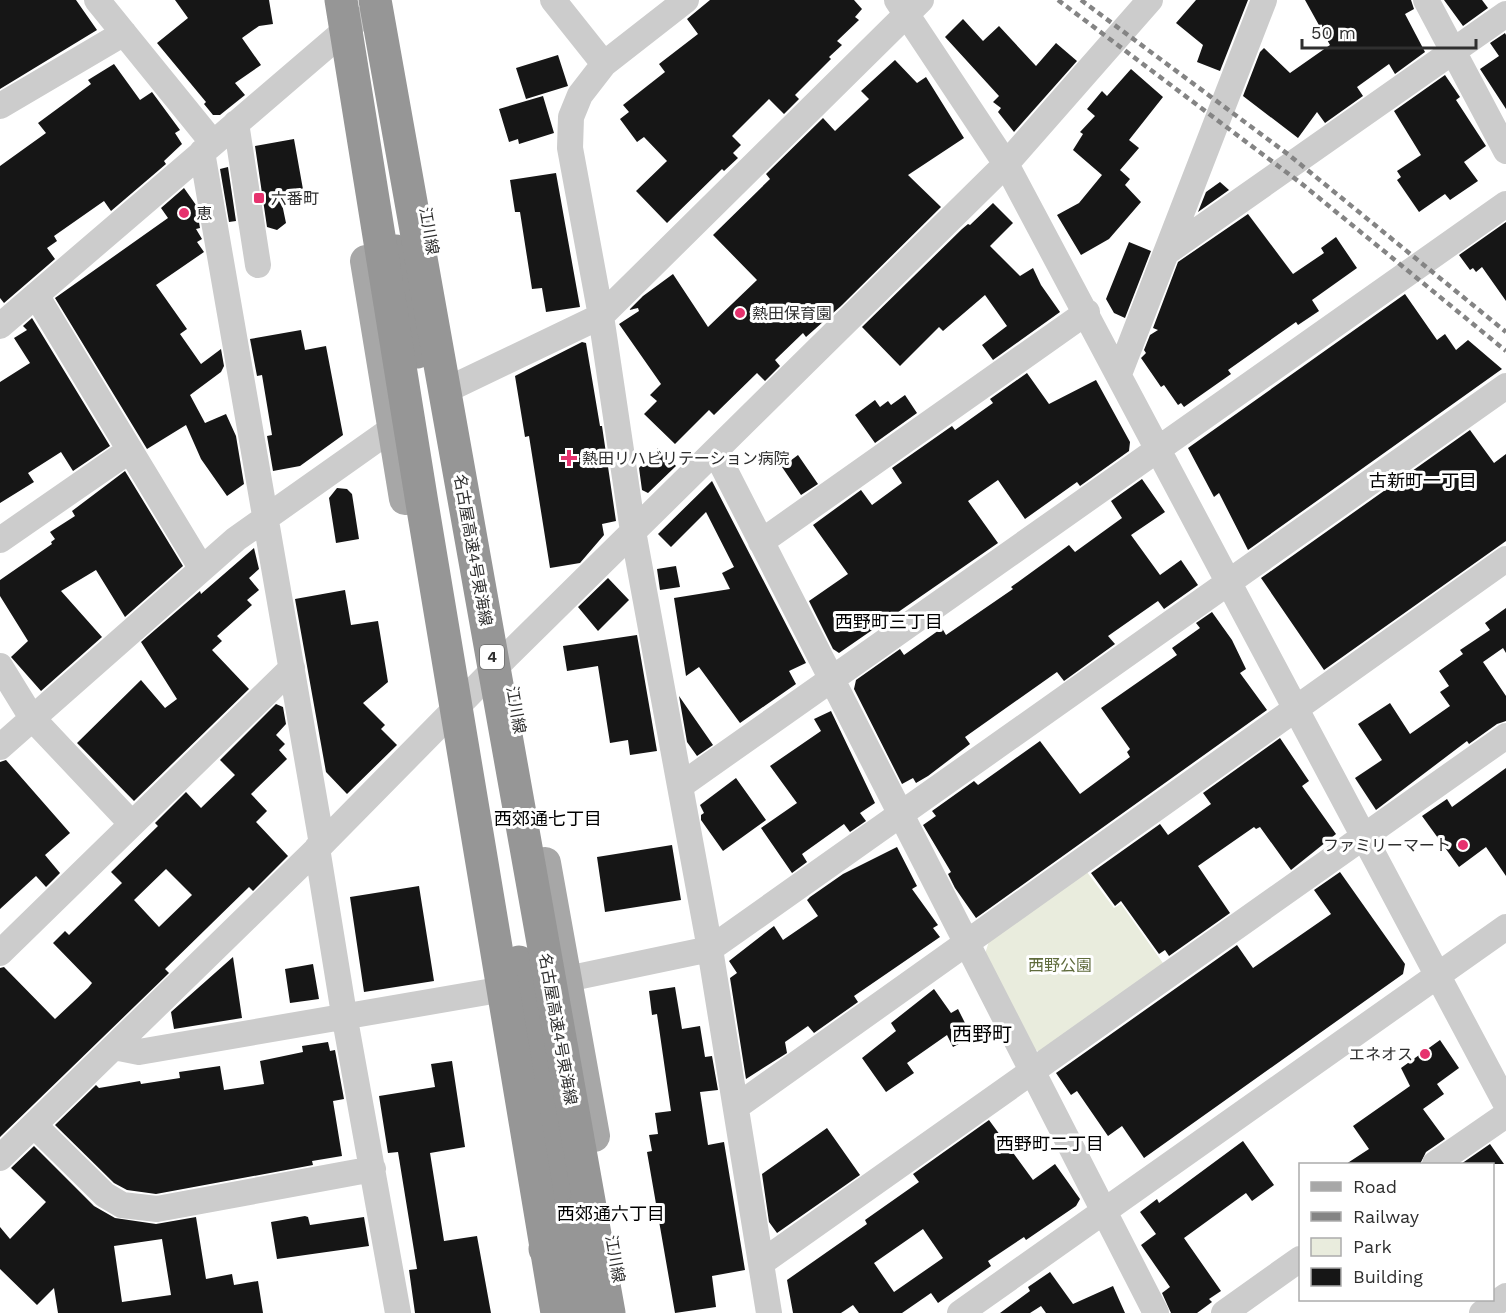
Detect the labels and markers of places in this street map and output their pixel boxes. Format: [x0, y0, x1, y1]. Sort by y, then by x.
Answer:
place label: 六番町 [271, 189, 319, 208]
marker: 六番町 [252, 191, 266, 205]
place label: 恵 [196, 204, 212, 223]
marker: 恵 [177, 206, 191, 220]
place label: 熱田保育園 [752, 304, 832, 323]
marker: 熱田保育園 [733, 306, 747, 320]
marker: 熱田リハビリテーション病院 [560, 449, 578, 467]
place label: 熱田リハビリテーション病院 [582, 449, 790, 468]
place label: ファミリーマート [1323, 836, 1451, 855]
marker: ファミリーマート [1456, 838, 1470, 852]
place label: エネオス [1349, 1045, 1413, 1064]
marker: エネオス [1418, 1047, 1432, 1061]

